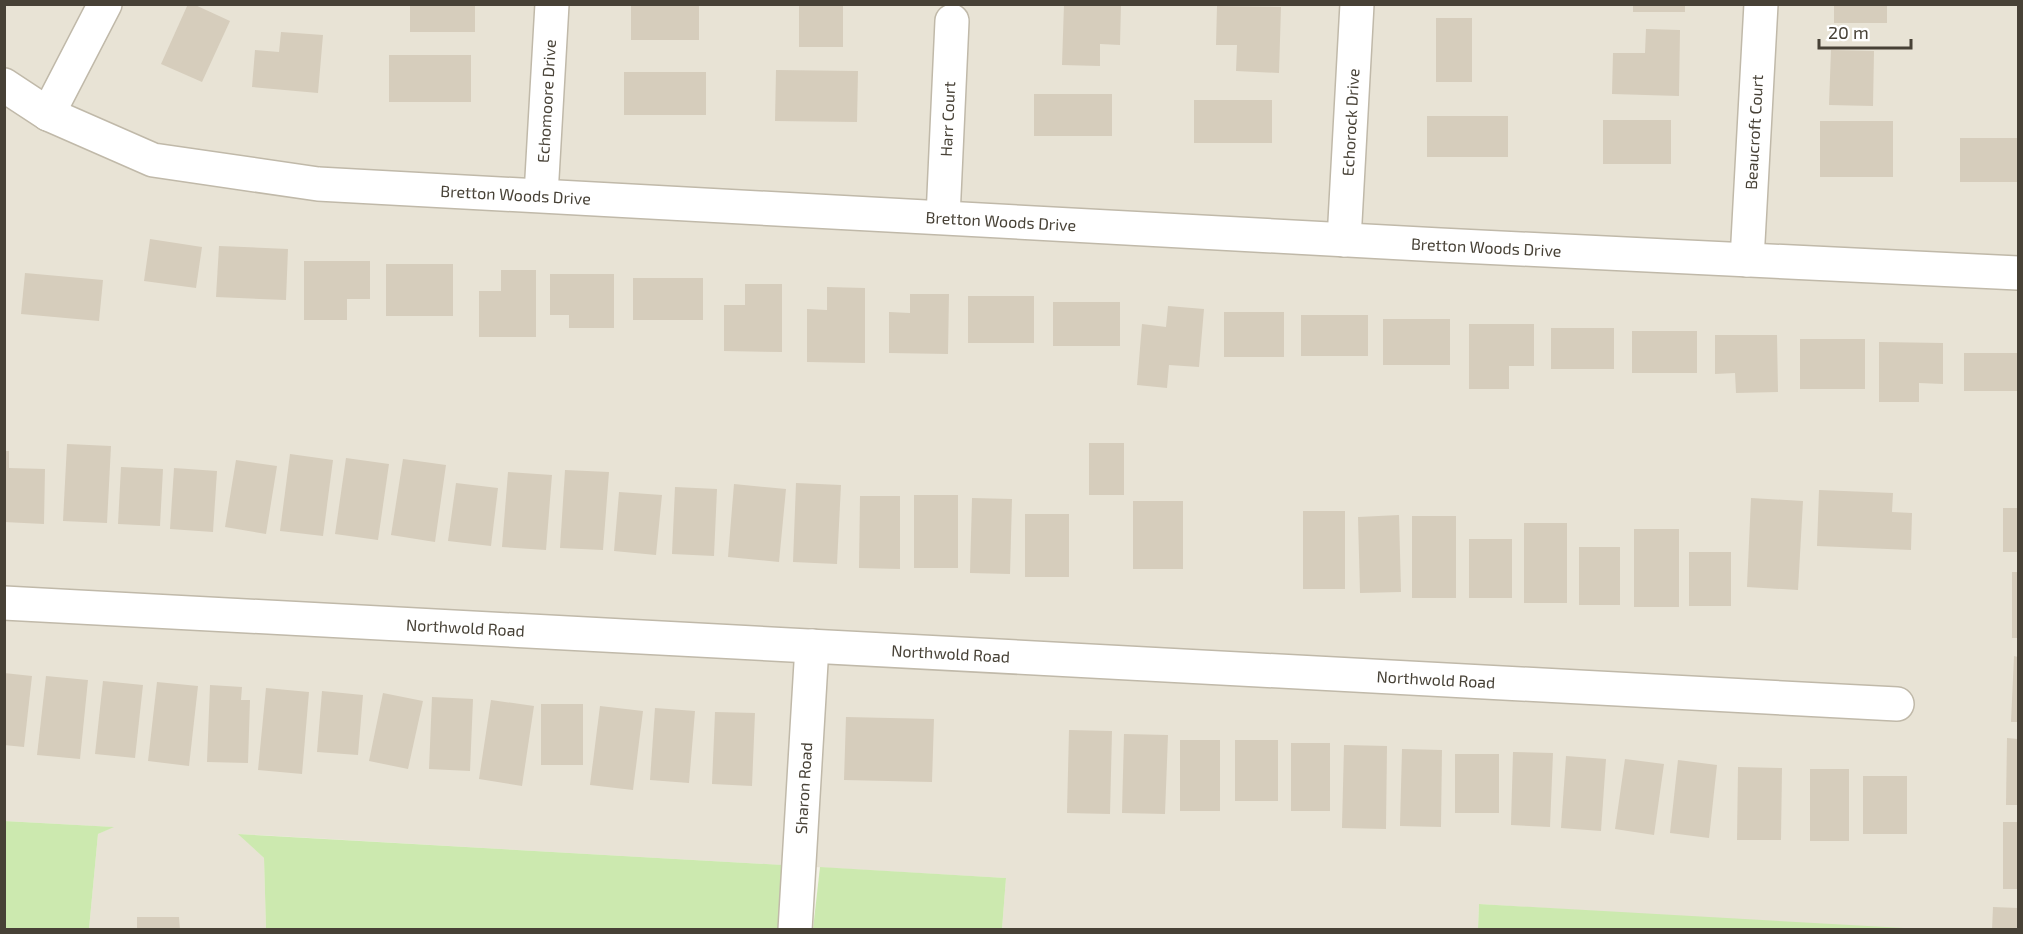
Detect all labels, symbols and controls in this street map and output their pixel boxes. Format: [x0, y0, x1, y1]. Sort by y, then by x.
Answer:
scale bar [1819, 12, 1910, 50]
text: 20 m [1828, 21, 1869, 43]
street label: Echomoore Drive [533, 39, 559, 163]
street label: Echorock Drive [1338, 68, 1362, 177]
street label: Beaucroft Court [1741, 74, 1766, 190]
street label: Harr Court [936, 81, 958, 157]
street label: Bretton Woods Drive [440, 181, 591, 208]
street label: Bretton Woods Drive [925, 207, 1077, 234]
street label: Bretton Woods Drive [1410, 233, 1562, 260]
street label: Northwold Road [406, 614, 525, 640]
street label: Northwold Road [891, 640, 1011, 666]
street label: Northwold Road [1376, 666, 1496, 692]
street label: Sharon Road [791, 742, 815, 835]

